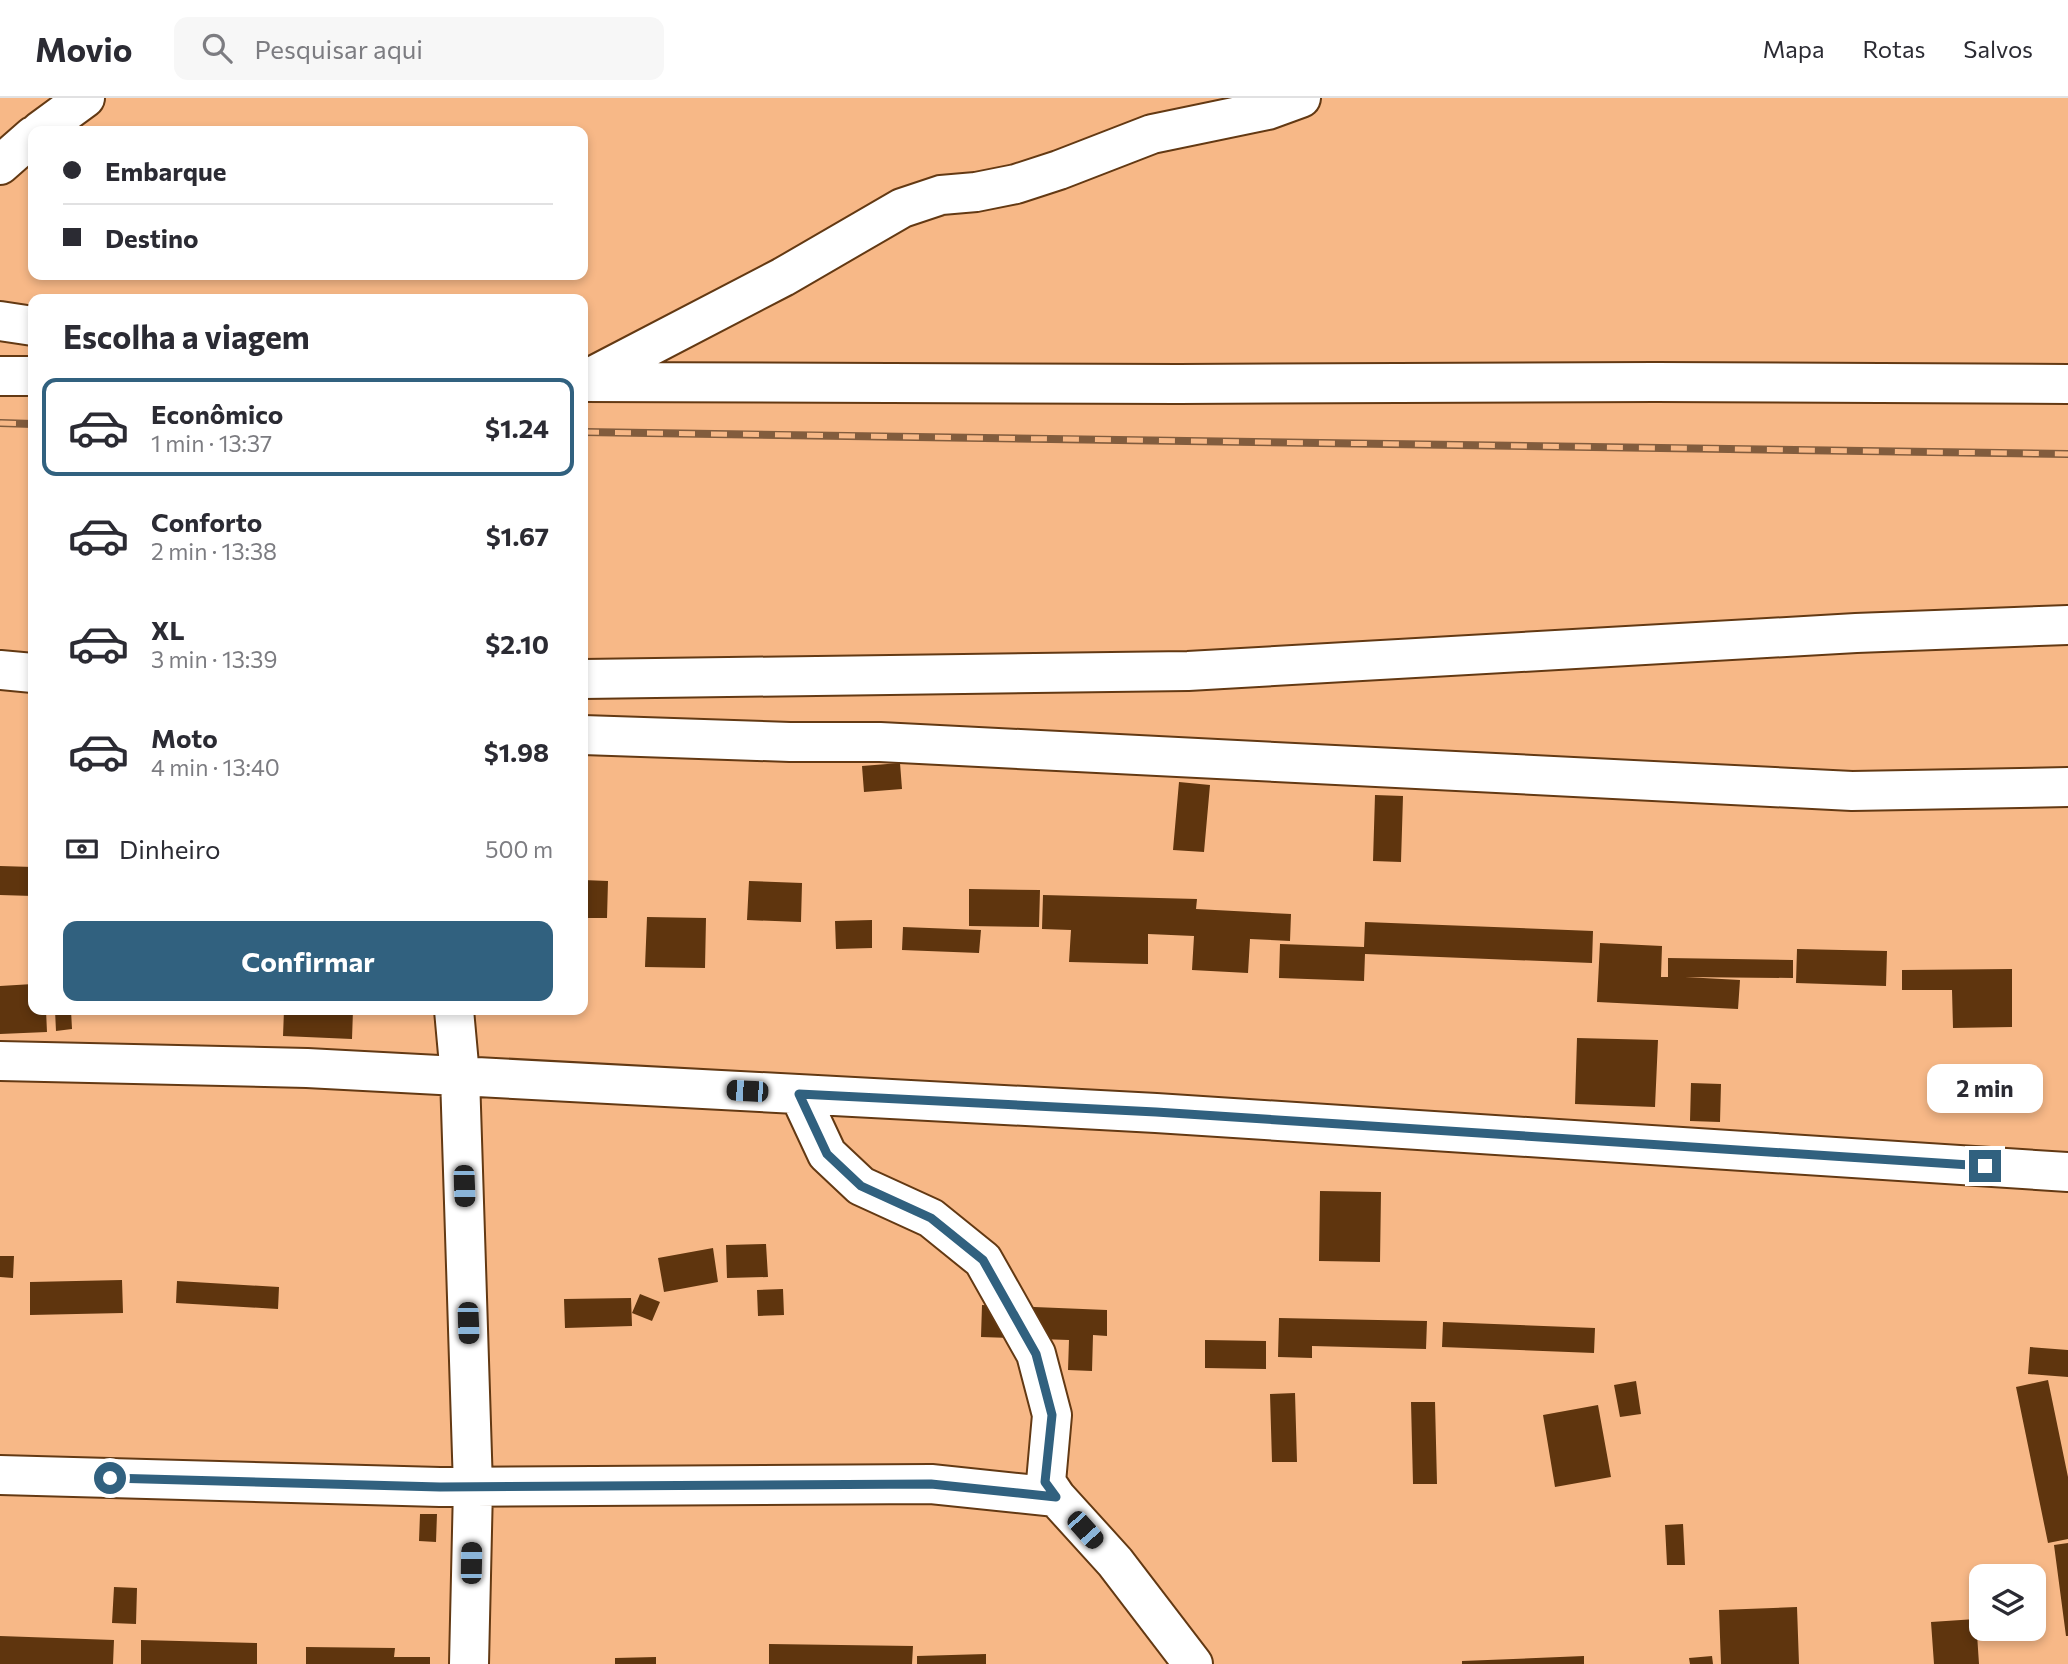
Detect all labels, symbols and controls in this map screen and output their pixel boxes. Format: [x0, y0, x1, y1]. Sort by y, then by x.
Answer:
search box [174, 17, 664, 80]
text: Movio [35, 28, 132, 69]
icon: search [198, 29, 236, 67]
text: Pesquisar aqui [254, 33, 423, 64]
text: Mapa [1763, 34, 1825, 63]
text: Rotas [1863, 34, 1925, 63]
text: Salvos [1963, 34, 2033, 63]
text: Embarque [105, 155, 226, 186]
text: Destino [105, 222, 199, 253]
text: Escolha a viagem [63, 316, 310, 356]
icon: car [67, 396, 130, 459]
text: Econômico [151, 398, 283, 429]
text: $1.24 [485, 412, 549, 443]
text: 1 min · 13:37 [151, 429, 272, 457]
icon: car [67, 504, 130, 567]
text: Conforto [151, 506, 262, 537]
text: $1.67 [486, 520, 549, 551]
text: 2 min · 13:38 [151, 537, 277, 565]
icon: car [67, 612, 130, 675]
text: XL [151, 614, 185, 645]
text: $2.10 [485, 628, 549, 659]
text: 3 min · 13:39 [151, 645, 277, 673]
icon: car [67, 720, 130, 783]
text: Moto [151, 722, 218, 753]
text: $1.98 [484, 736, 549, 767]
text: 4 min · 13:40 [151, 753, 280, 781]
icon: cash [63, 830, 101, 868]
text: Dinheiro [119, 833, 221, 864]
text: 500 m [485, 835, 553, 863]
button: Confirmar [63, 921, 553, 1001]
callout: 2 min [1927, 1065, 2043, 1114]
text: 2 min [1956, 1074, 2014, 1102]
car [726, 1079, 769, 1103]
route end [1969, 1150, 2001, 1182]
car [453, 1165, 476, 1207]
car [457, 1302, 480, 1344]
route start [94, 1462, 126, 1494]
car [1064, 1507, 1107, 1553]
car [461, 1542, 482, 1584]
map controls [1969, 1564, 2046, 1641]
button: layers [1969, 1564, 2046, 1641]

